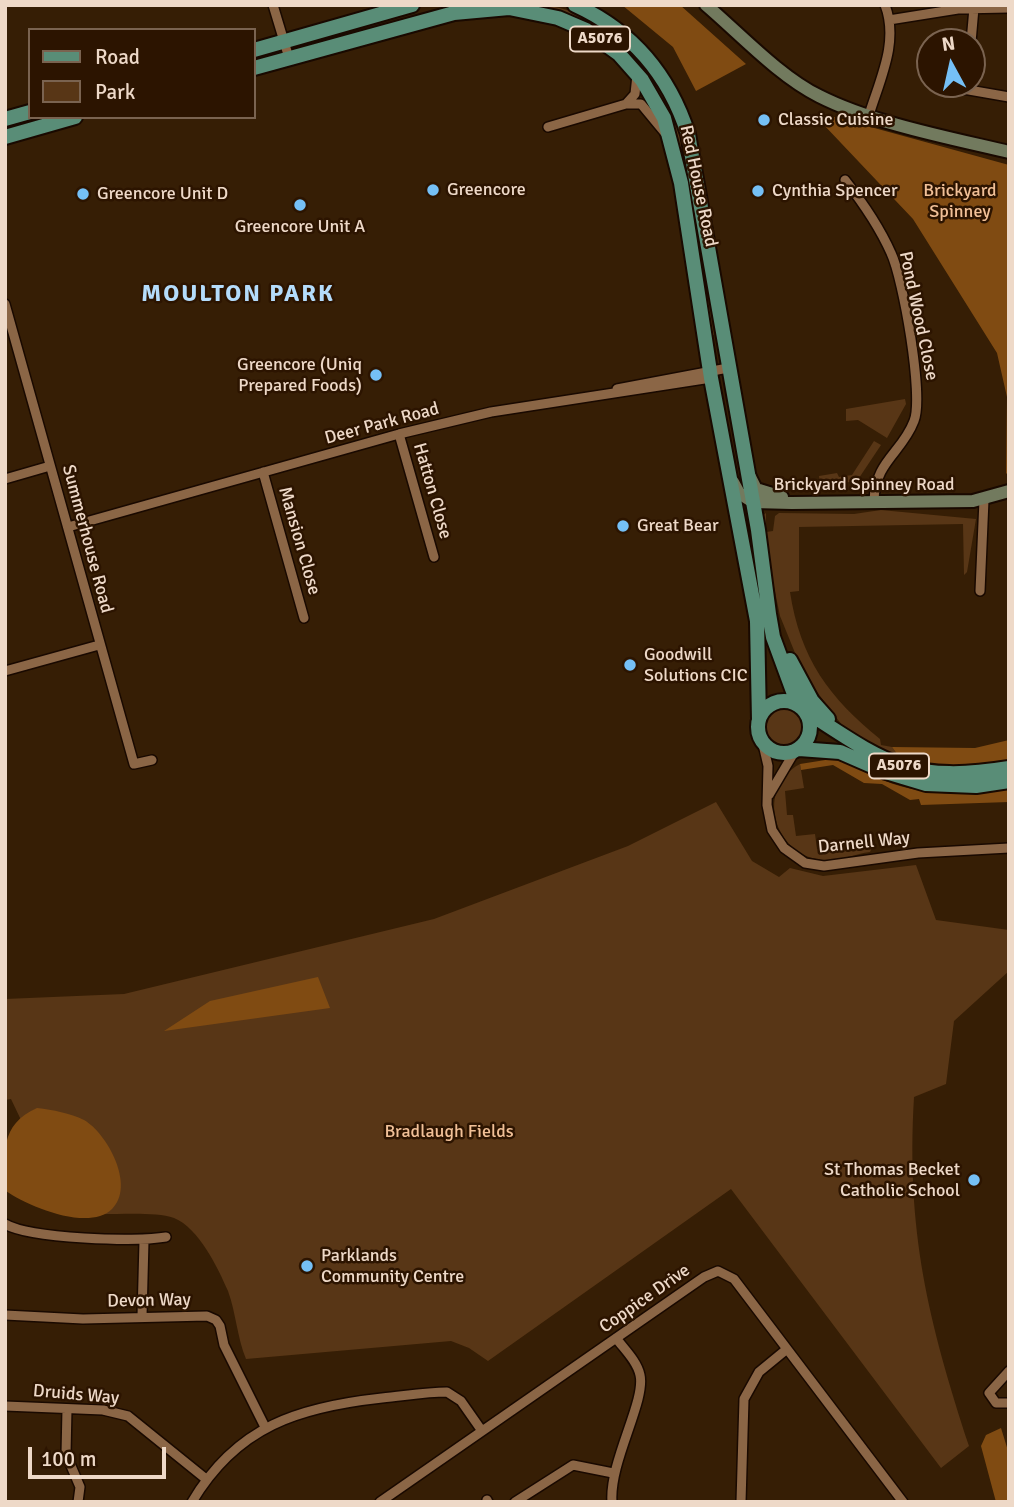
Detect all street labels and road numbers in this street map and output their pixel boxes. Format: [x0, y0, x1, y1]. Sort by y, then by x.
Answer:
road number: A5076 [570, 26, 630, 52]
street label: Red House Road [675, 123, 721, 249]
street label: Pond Wood Close [894, 249, 942, 383]
street label: Deer Park Road [323, 398, 441, 450]
street label: Hatton Close [408, 441, 456, 541]
street label: Summerhouse Road [57, 463, 117, 615]
street label: Brickyard Spinney Road [774, 474, 954, 496]
street label: Mansion Close [273, 484, 325, 598]
road number: A5076 [869, 754, 929, 778]
street label: Darnell Way [817, 827, 911, 859]
street label: Coppice Drive [596, 1260, 694, 1338]
street label: Devon Way [107, 1289, 191, 1313]
street label: Druids Way [32, 1380, 120, 1410]

